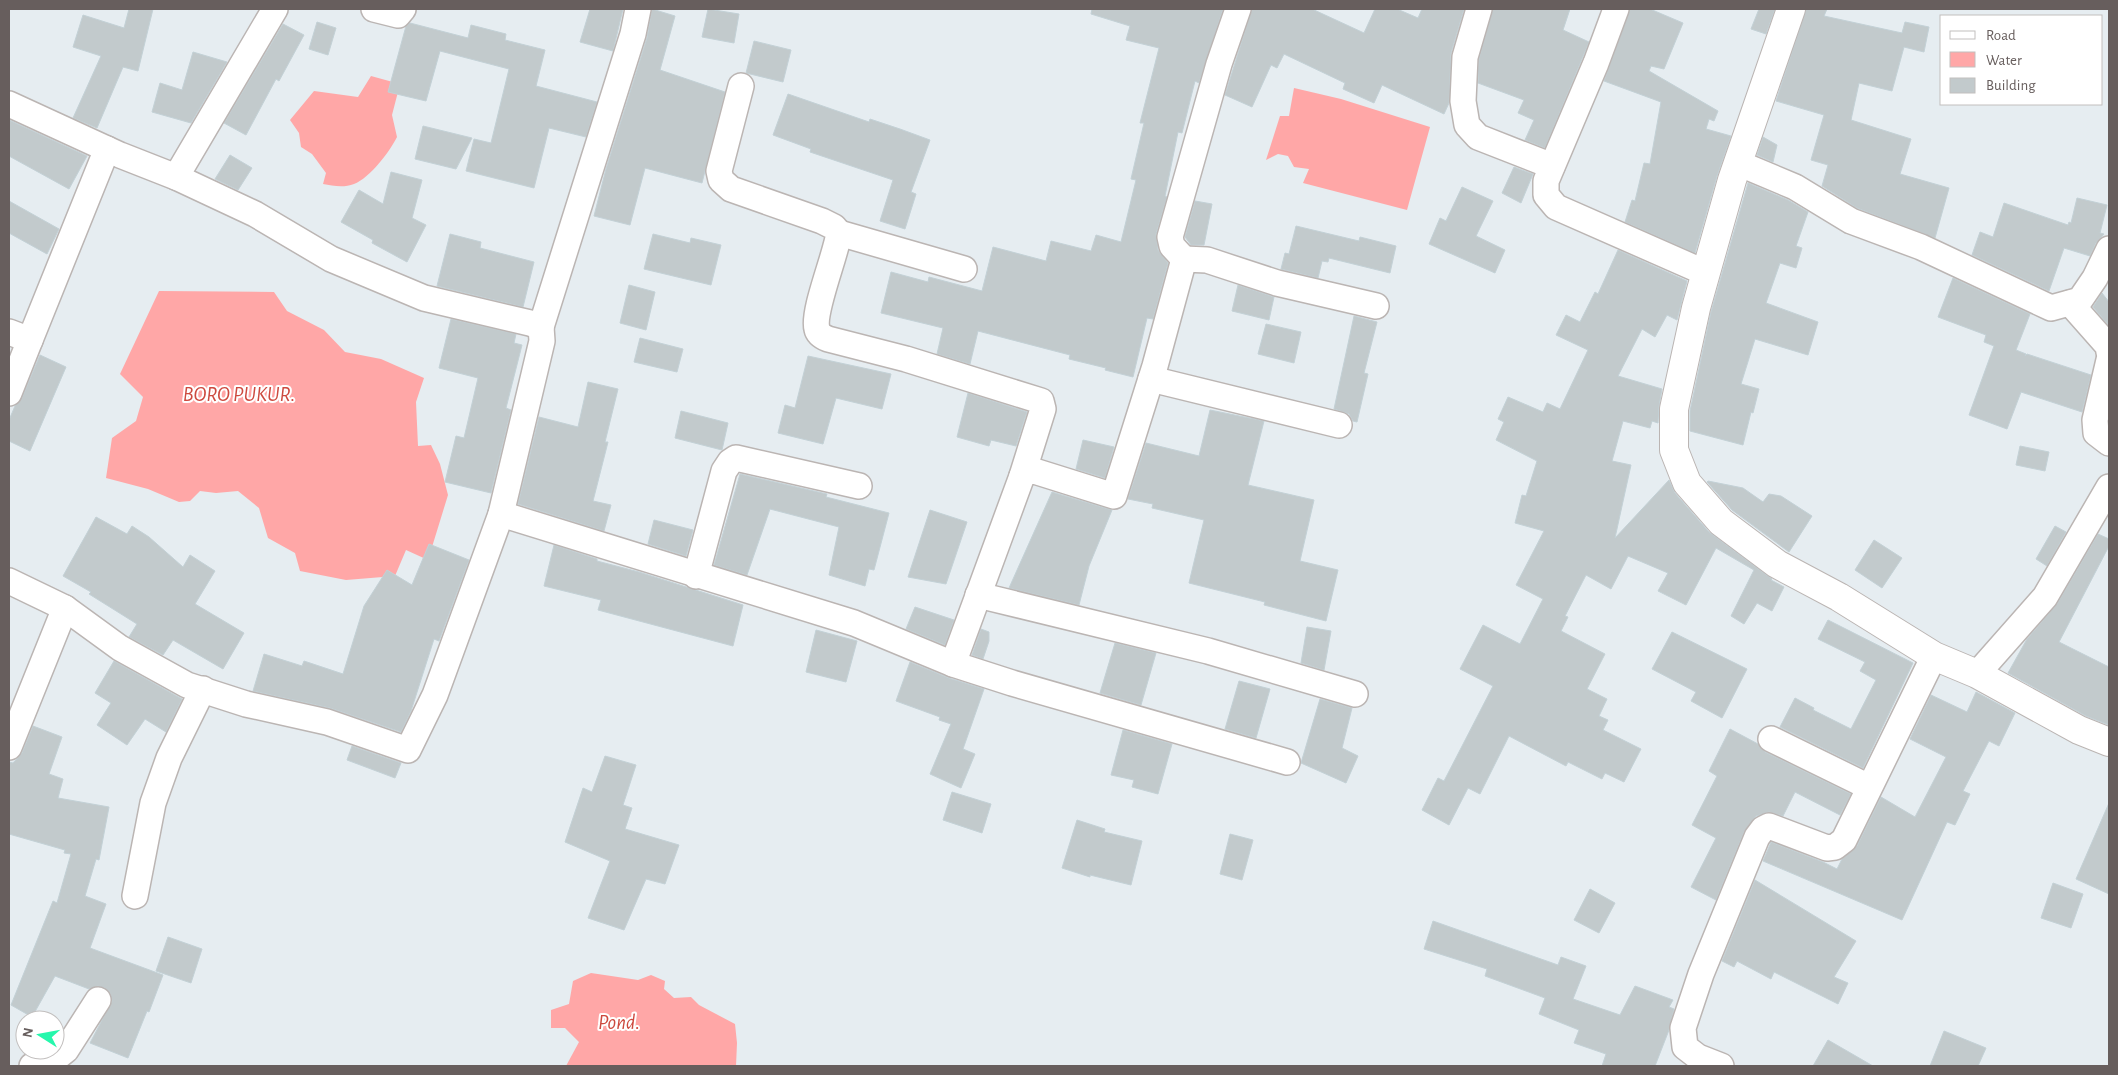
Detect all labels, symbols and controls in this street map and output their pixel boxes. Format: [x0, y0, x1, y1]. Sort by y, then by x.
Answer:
legend [1940, 15, 2103, 105]
text: Road [1986, 28, 2016, 43]
text: Water [1986, 53, 2022, 68]
text: Building [1986, 78, 2036, 93]
water label: BORO PUKUR. [183, 384, 295, 405]
north arrow [15, 1010, 65, 1060]
water label: Pond. [598, 1012, 640, 1033]
text: N [20, 1027, 36, 1039]

